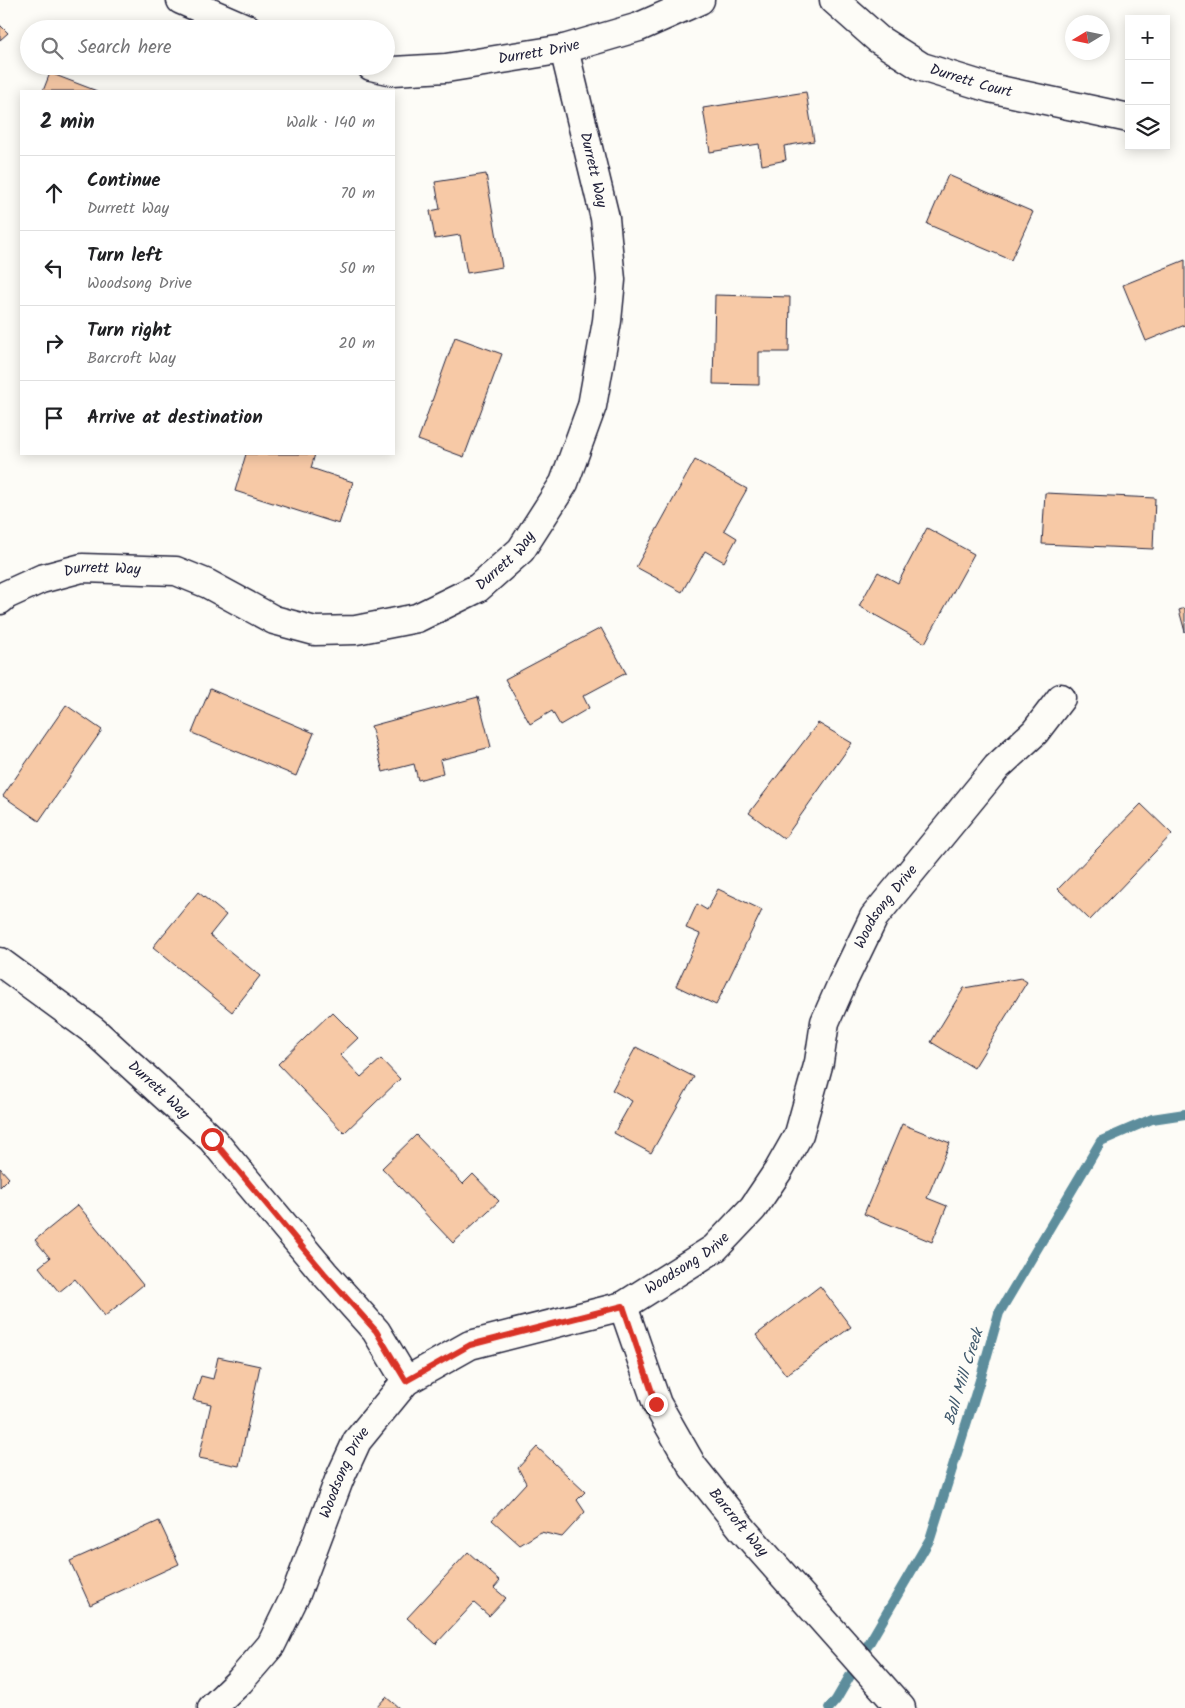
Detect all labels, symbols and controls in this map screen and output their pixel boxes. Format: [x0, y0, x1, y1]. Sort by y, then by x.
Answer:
north arrow [1065, 15, 1110, 60]
map controls [1125, 15, 1170, 150]
button: + [1125, 15, 1170, 60]
search box [20, 20, 395, 75]
text: Search here [78, 33, 172, 63]
street label: Durrett Drive [496, 33, 583, 71]
icon: search [38, 34, 66, 62]
street label: Durrett Court [927, 58, 1015, 104]
button: − [1125, 60, 1170, 105]
button: layers [1125, 105, 1170, 150]
text: 2 min [40, 106, 95, 139]
text: Walk · 140 m [286, 110, 375, 135]
street label: Durrett Way [573, 130, 614, 211]
text: Continue [87, 166, 160, 196]
icon: ahead [40, 179, 68, 207]
text: 70 m [340, 181, 375, 206]
text: Durrett Way [87, 196, 169, 221]
text: Turn left [87, 241, 162, 271]
icon: left [40, 254, 68, 282]
text: 50 m [339, 256, 375, 281]
text: Woodsong Drive [87, 271, 192, 296]
text: Turn right [87, 316, 172, 346]
icon: right [40, 329, 68, 357]
text: 20 m [339, 331, 375, 356]
text: Barcroft Way [87, 346, 176, 371]
text: Arrive at destination [87, 403, 263, 433]
icon: arrive [40, 404, 68, 432]
street label: Durrett Way [470, 526, 542, 597]
street label: Durrett Way [61, 556, 142, 584]
street label: Woodsong Drive [848, 860, 924, 953]
street label: Durrett Way [122, 1055, 196, 1126]
route start [201, 1128, 224, 1151]
street label: Woodsong Drive [640, 1227, 736, 1301]
water label: Ball Mill Creek [938, 1323, 991, 1428]
route end [645, 1393, 668, 1416]
street label: Woodsong Drive [314, 1421, 376, 1522]
street label: Barcroft Way [702, 1483, 775, 1563]

